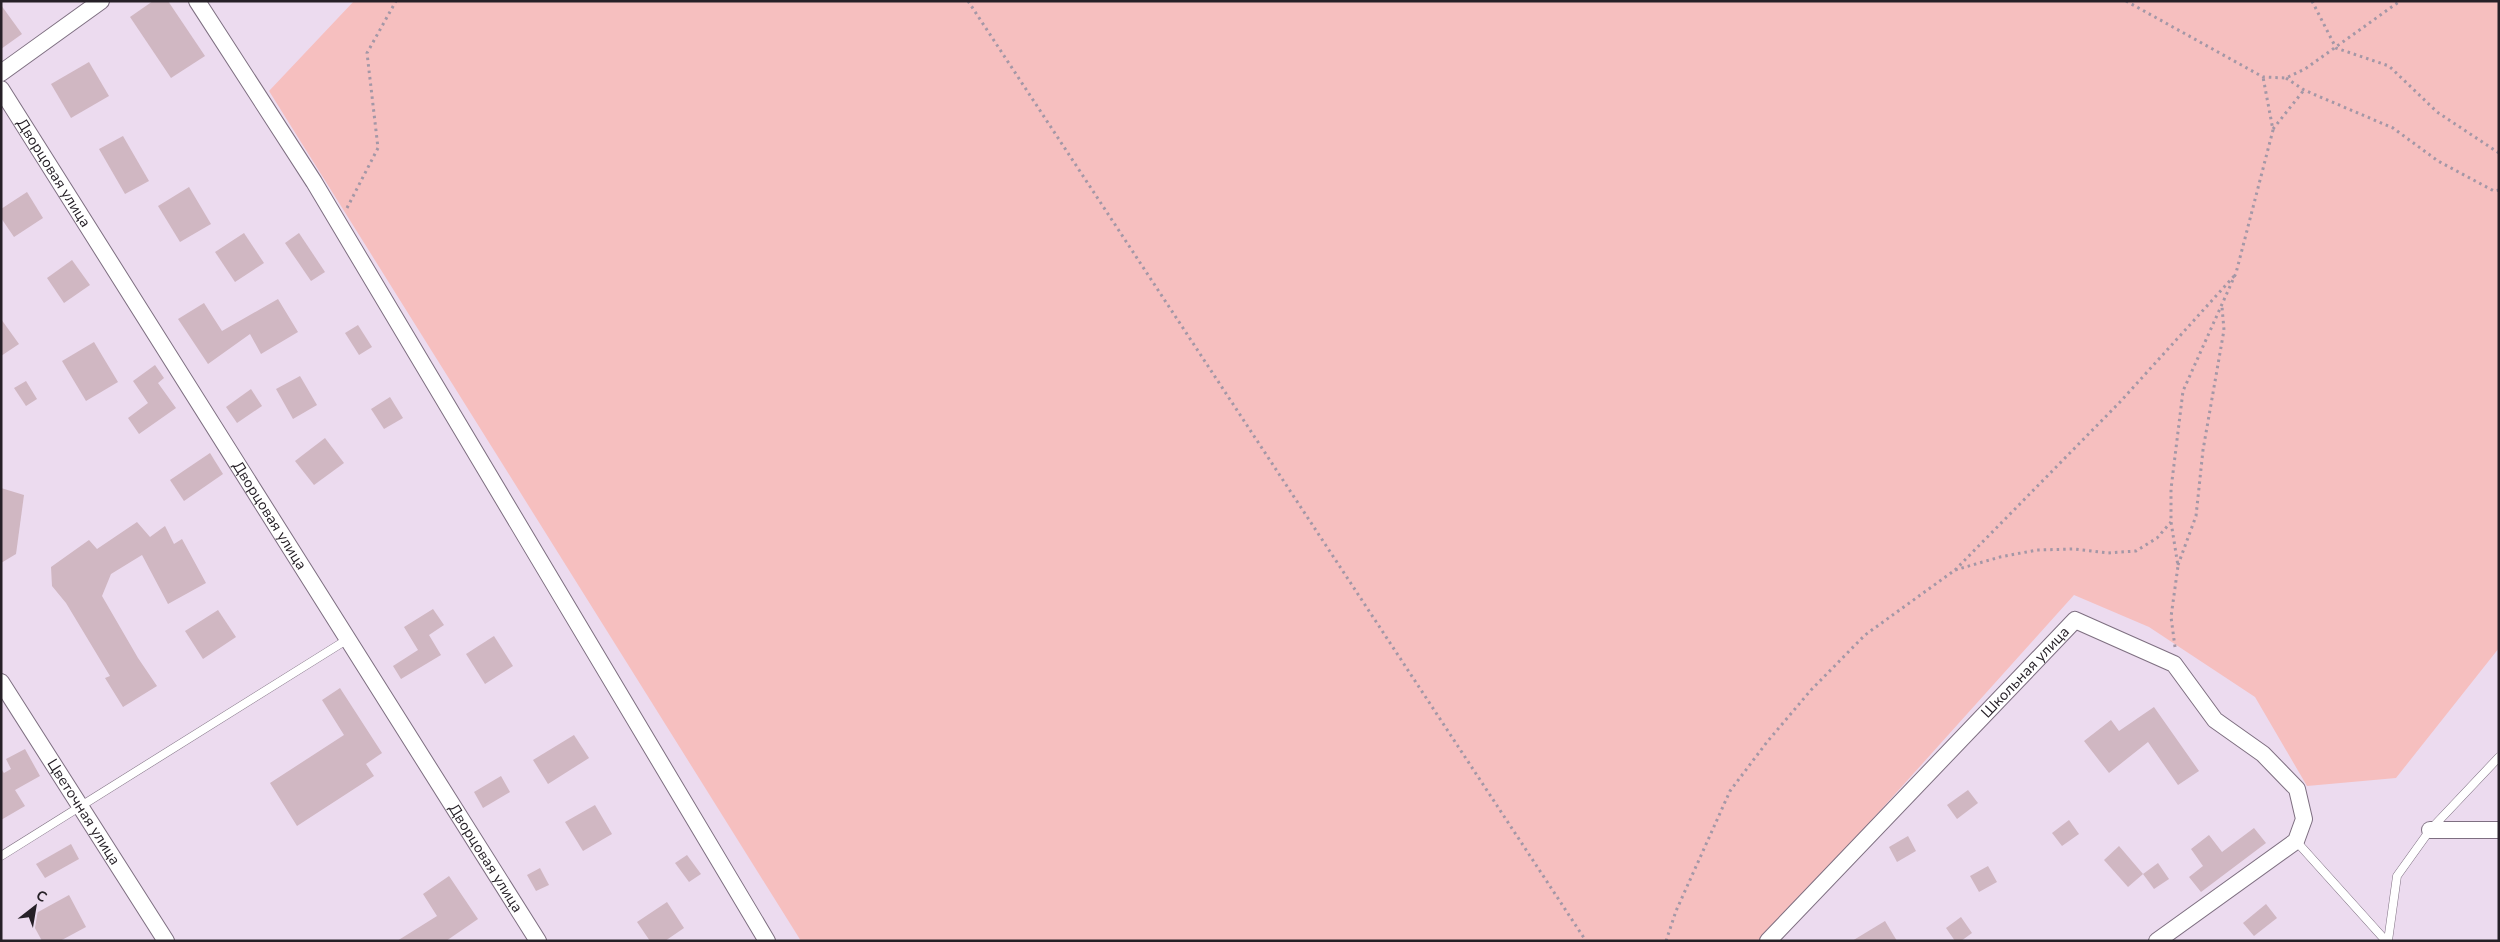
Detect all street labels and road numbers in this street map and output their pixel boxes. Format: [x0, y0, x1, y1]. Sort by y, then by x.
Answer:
street label: Дворцовая улица [12, 115, 96, 231]
street label: Дворцовая улица [228, 457, 312, 574]
street label: Школьная улица [1977, 622, 2074, 722]
street label: Цветочная улица [42, 755, 125, 869]
street label: Дворцовая улица [444, 800, 527, 916]

